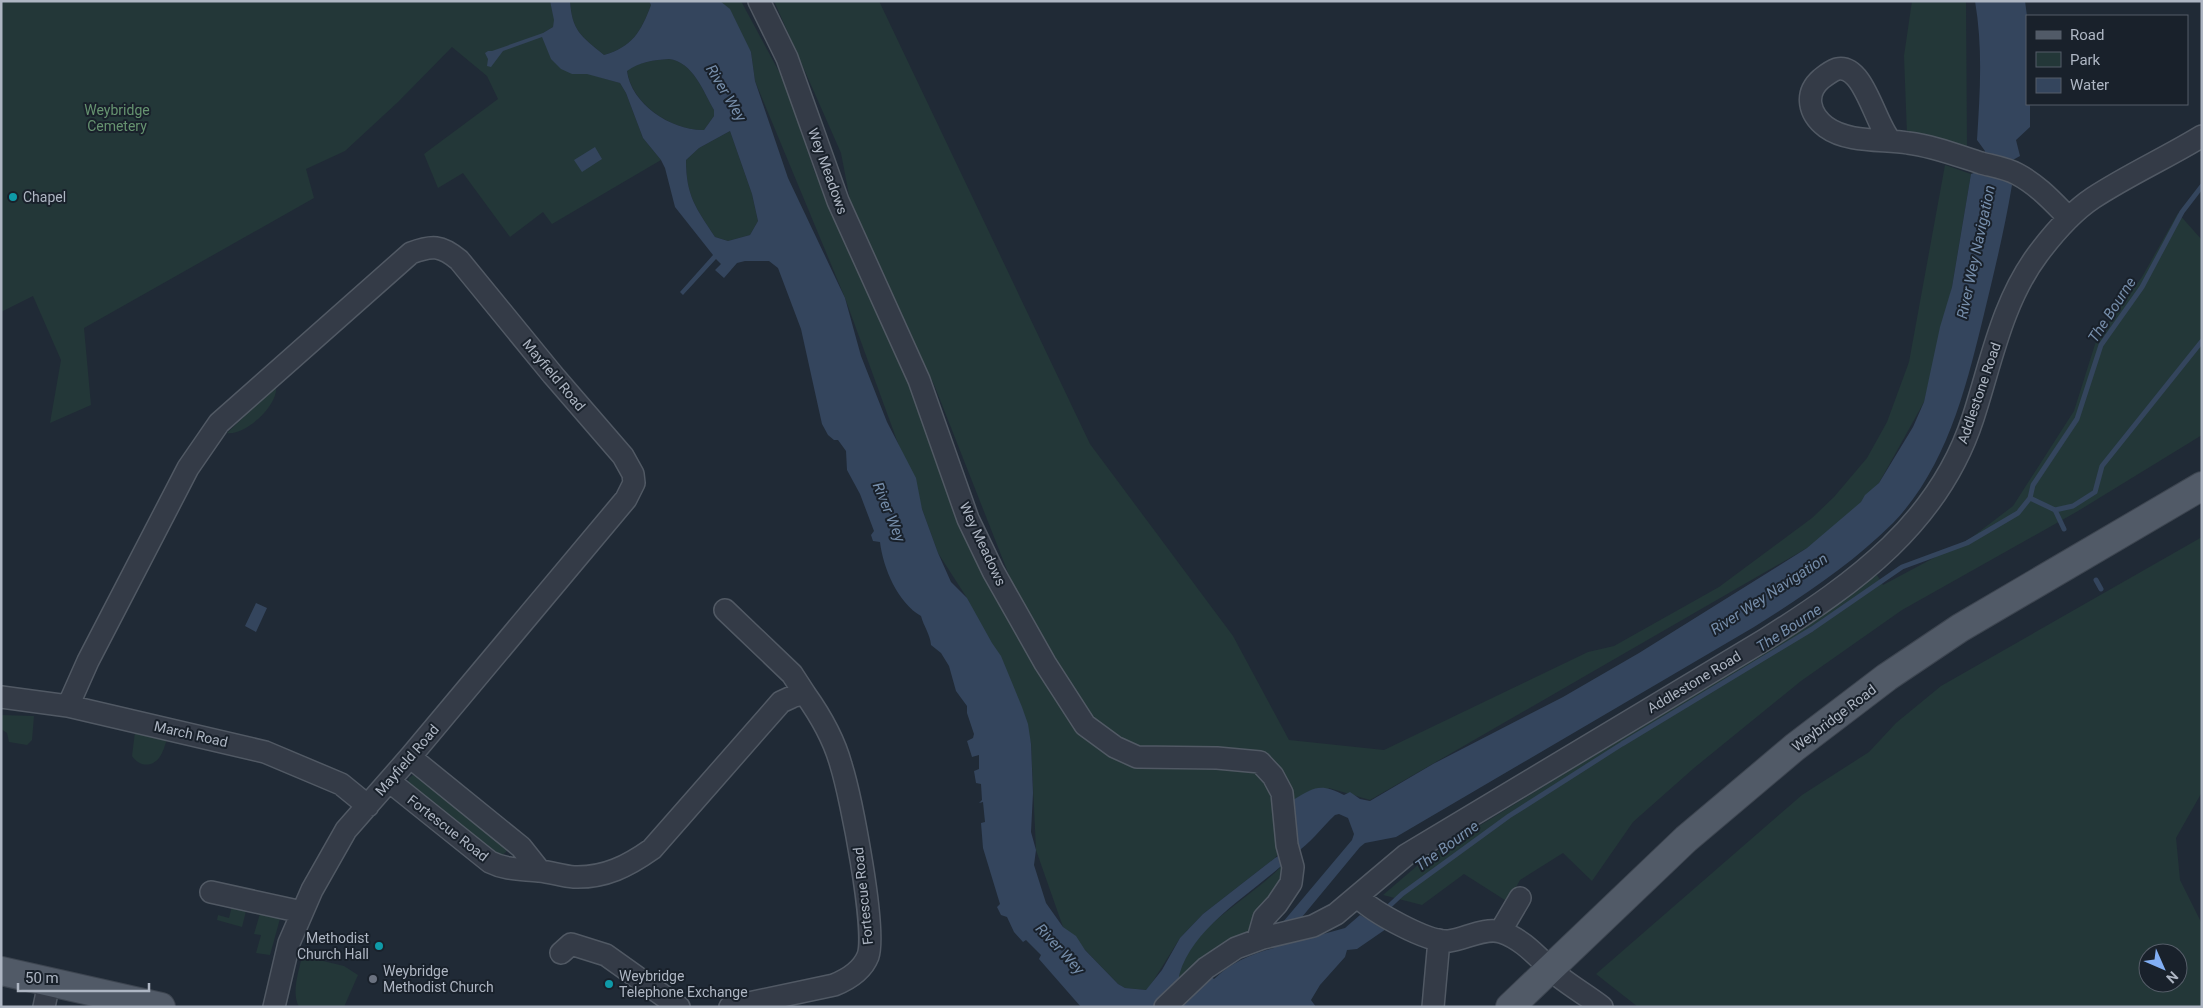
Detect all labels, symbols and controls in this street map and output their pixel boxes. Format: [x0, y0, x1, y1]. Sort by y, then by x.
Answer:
legend [2026, 15, 2188, 105]
text: Road [2070, 26, 2104, 44]
text: Park [2070, 51, 2101, 69]
water label: River Wey [702, 61, 750, 126]
text: Water [2070, 76, 2109, 94]
park label: Weybridge Cemetery [84, 102, 150, 134]
street label: Wey Meadows [805, 126, 851, 216]
water label: River Wey Navigation [1953, 184, 1999, 320]
place label: Chapel [23, 189, 66, 205]
marker: Chapel [7, 191, 19, 203]
water label: The Bourne [2084, 274, 2140, 346]
street label: Mayfield Road [519, 336, 589, 414]
street label: Addlestone Road [1954, 340, 2004, 446]
water label: River Wey [869, 479, 910, 546]
street label: Wey Meadows [957, 500, 1009, 588]
water label: River Wey Navigation [1707, 549, 1831, 639]
water label: The Bourne [1753, 600, 1825, 656]
street label: Addlestone Road [1644, 648, 1744, 716]
street label: Weybridge Road [1789, 681, 1879, 755]
street label: March Road [153, 718, 229, 750]
street label: Mayfield Road [372, 721, 442, 799]
street label: Fortescue Road [404, 792, 492, 864]
water label: The Bourne [1412, 817, 1483, 875]
street label: Fortescue Road [850, 846, 876, 946]
water label: River Wey [1032, 920, 1089, 979]
place label: Methodist Church Hall [297, 930, 369, 962]
marker: Methodist Church Hall [373, 940, 385, 952]
north arrow [2138, 943, 2188, 993]
scale bar [18, 960, 149, 992]
place label: Weybridge Methodist Church [383, 963, 494, 995]
place label: Weybridge Telephone Exchange [619, 968, 748, 1000]
text: N [2163, 968, 2181, 986]
text: 50 m [25, 969, 59, 987]
marker: Weybridge Methodist Church [367, 973, 379, 985]
marker: Weybridge Telephone Exchange [603, 978, 615, 990]

